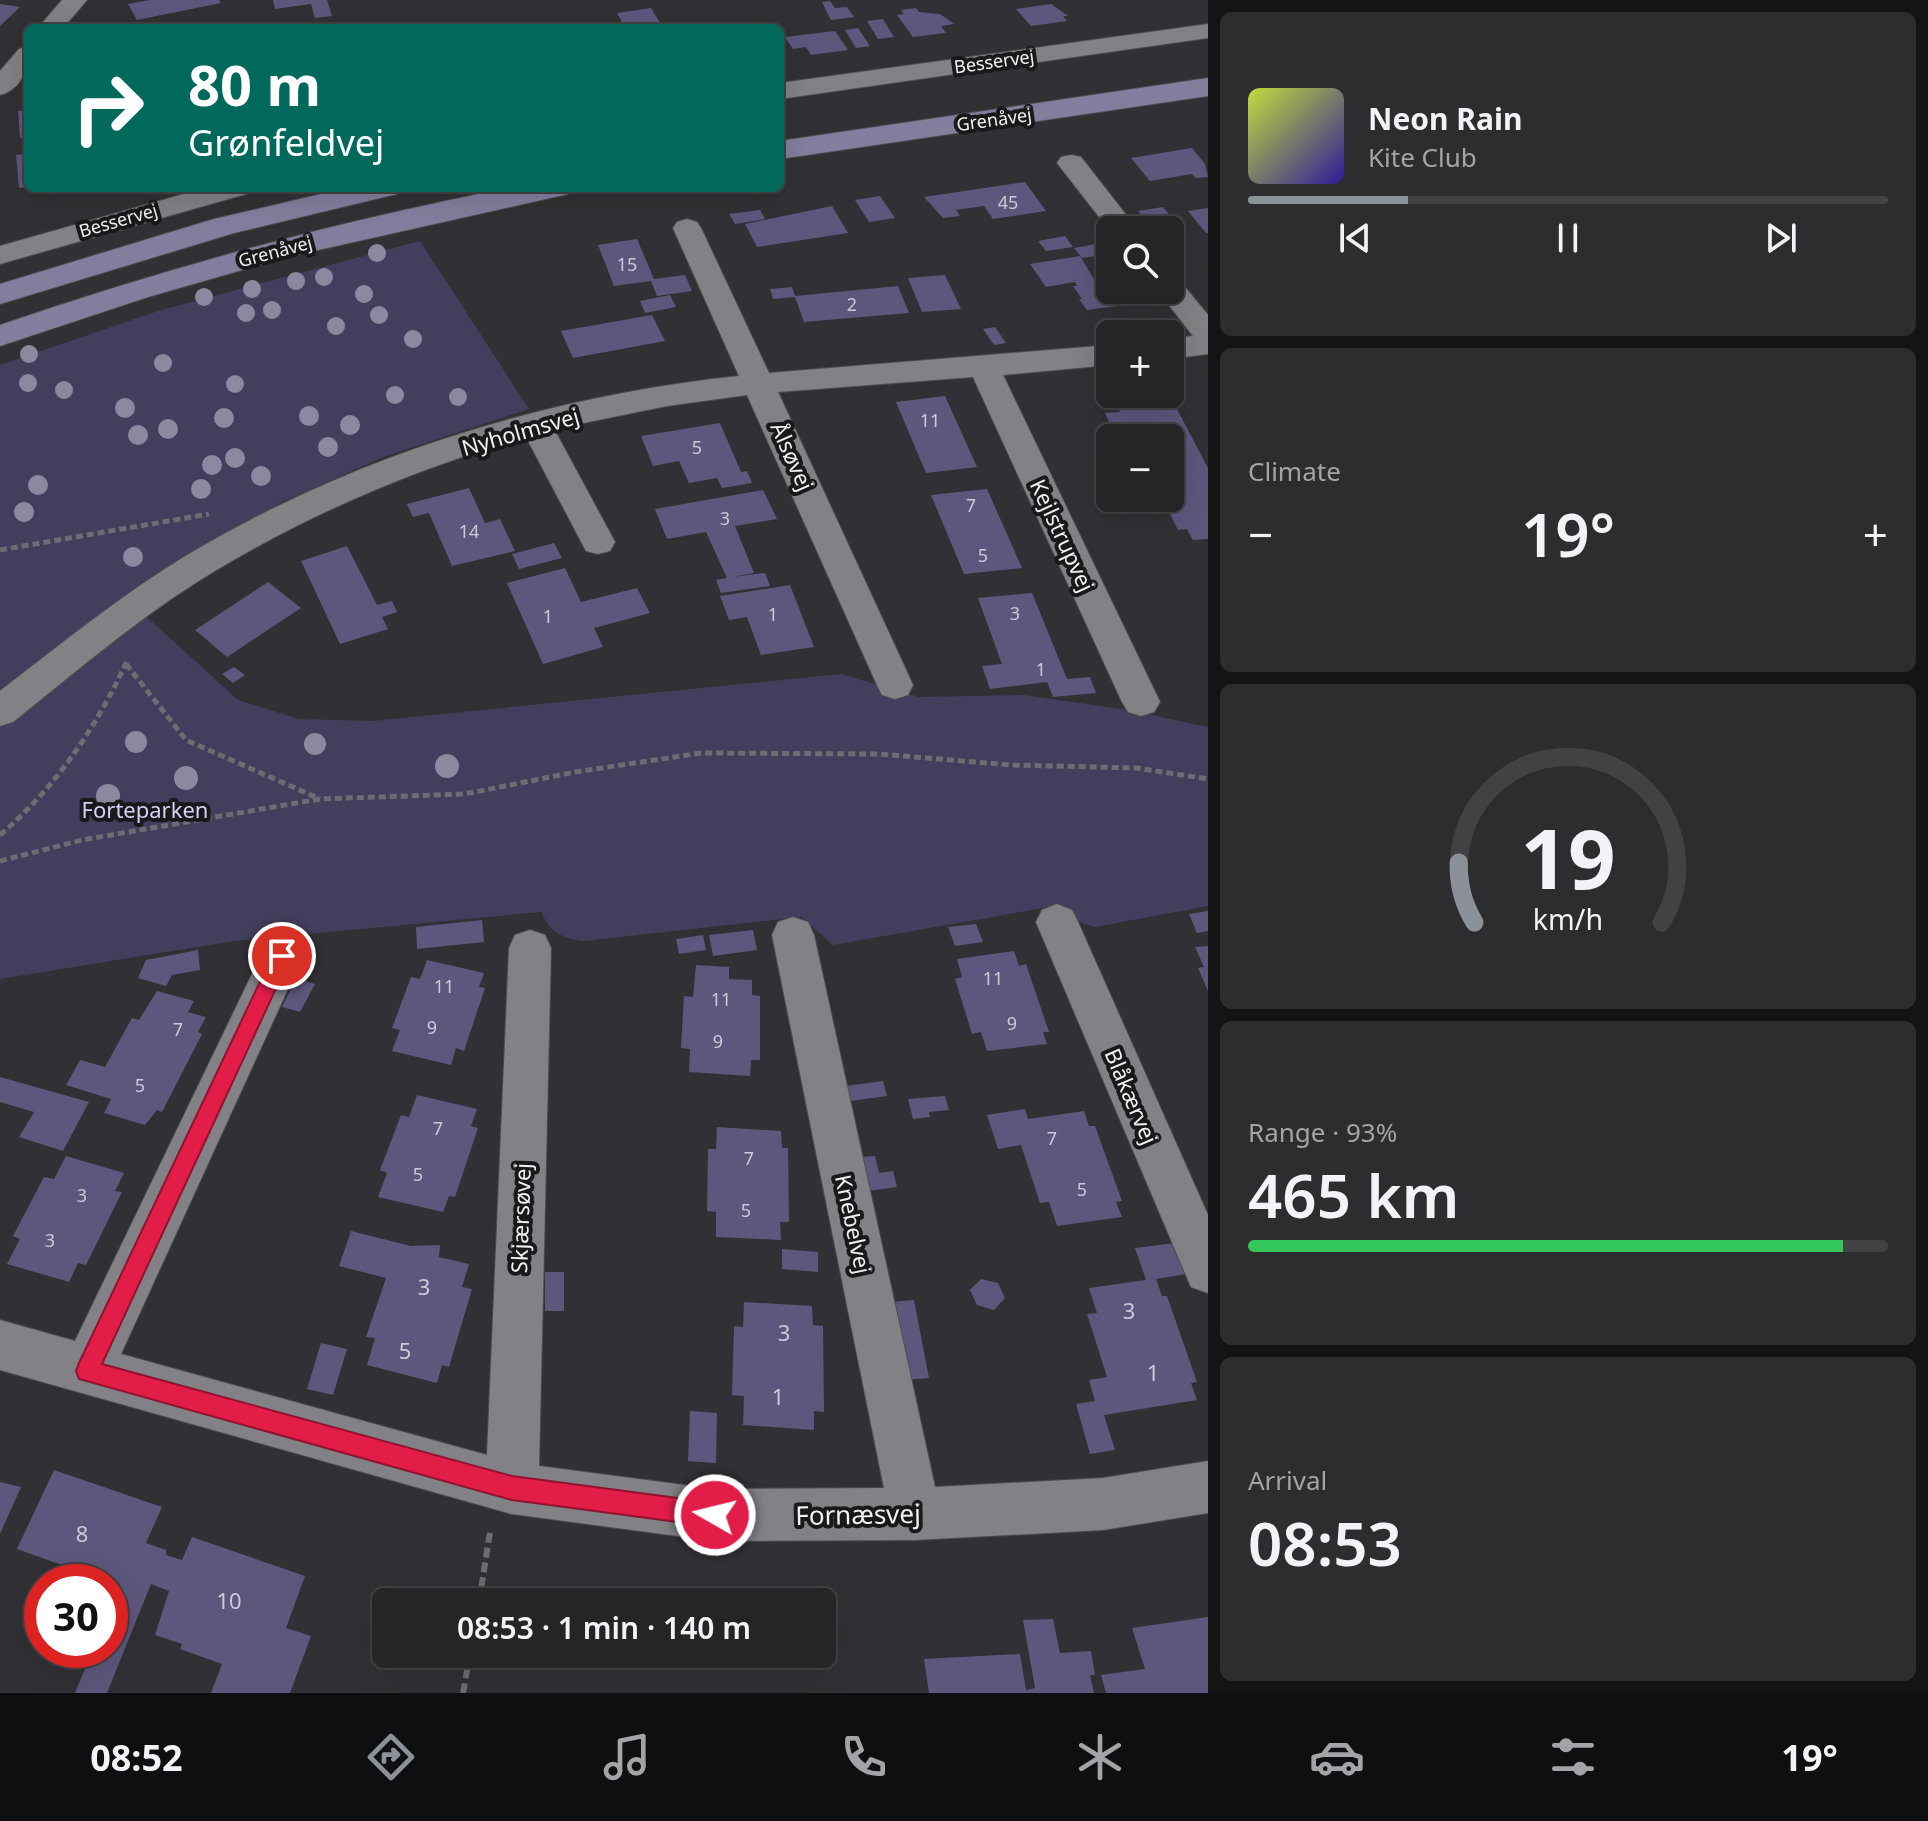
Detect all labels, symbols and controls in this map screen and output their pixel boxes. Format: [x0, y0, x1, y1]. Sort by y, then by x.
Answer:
street label: Besservej [952, 44, 1036, 78]
text: 80 m [188, 46, 321, 122]
icon: right [56, 56, 160, 160]
text: Neon Rain [1368, 98, 1522, 139]
street label: Grenåvej [955, 102, 1033, 136]
text: Grønfeldvej [188, 118, 384, 167]
text: Kite Club [1368, 139, 1477, 175]
house number: 45 [998, 190, 1018, 214]
street label: Besservej [76, 197, 160, 243]
map controls [1096, 216, 1184, 512]
button: search [1096, 216, 1184, 304]
icon: previous [1333, 216, 1377, 260]
icon: pause [1546, 216, 1590, 260]
icon: next [1759, 216, 1803, 260]
street label: Grenåvej [235, 230, 315, 272]
house number: 15 [617, 252, 637, 276]
house number: 2 [847, 292, 857, 316]
button: + [1096, 320, 1184, 408]
street label: Nyholmsvej [458, 400, 582, 462]
house number: 11 [920, 408, 940, 432]
street label: Ålsøvej [765, 417, 821, 495]
button: − [1096, 424, 1184, 512]
house number: 5 [692, 435, 702, 459]
text: Climate [1248, 453, 1341, 489]
street label: Kejlstrupvej [1024, 474, 1102, 596]
house number: 7 [966, 493, 976, 517]
text: 19° [1521, 493, 1615, 575]
text: − [1248, 504, 1273, 564]
text: + [1863, 504, 1888, 564]
house number: 3 [720, 506, 730, 530]
house number: 14 [459, 519, 479, 543]
house number: 5 [978, 543, 988, 567]
house number: 3 [1010, 601, 1020, 625]
house number: 1 [768, 602, 778, 626]
house number: 1 [543, 604, 553, 628]
house number: 1 [1036, 657, 1046, 681]
park label: Forteparken [82, 794, 208, 824]
text: 19 [1520, 799, 1616, 912]
text: km/h [1533, 899, 1603, 938]
pin [248, 922, 316, 990]
icon: arrive [260, 934, 304, 978]
house number: 11 [983, 966, 1003, 990]
house number: 11 [434, 974, 454, 998]
house number: 11 [711, 987, 731, 1011]
house number: 9 [1007, 1011, 1017, 1035]
house number: 9 [427, 1015, 437, 1039]
house number: 7 [173, 1017, 183, 1041]
house number: 9 [713, 1029, 723, 1053]
street label: Blåkærvej [1098, 1043, 1166, 1149]
house number: 5 [135, 1073, 145, 1097]
text: Range · 93% [1248, 1114, 1397, 1150]
house number: 7 [433, 1116, 443, 1140]
house number: 7 [1047, 1126, 1057, 1150]
house number: 7 [744, 1146, 754, 1170]
text: 465 km [1248, 1154, 1459, 1236]
house number: 5 [413, 1162, 423, 1186]
street label: Skjærsøvej [503, 1162, 537, 1274]
street label: Knebelvej [829, 1172, 879, 1276]
house number: 5 [1077, 1177, 1087, 1201]
house number: 3 [77, 1183, 87, 1207]
house number: 5 [741, 1198, 751, 1222]
house number: 3 [45, 1228, 55, 1252]
house number: 3 [418, 1271, 430, 1301]
house number: 3 [1123, 1295, 1135, 1325]
house number: 3 [778, 1317, 790, 1347]
house number: 5 [399, 1335, 411, 1365]
house number: 1 [1147, 1357, 1159, 1387]
house number: 1 [772, 1381, 784, 1411]
text: Arrival [1248, 1462, 1327, 1498]
position arrow [673, 1473, 757, 1557]
street label: Fornæsvej [795, 1495, 921, 1533]
text: 08:53 [1248, 1502, 1402, 1584]
house number: 8 [76, 1518, 88, 1548]
speed limit sign: 30 [24, 1564, 128, 1668]
house number: 10 [216, 1585, 242, 1615]
text: 08:53 · 1 min · 140 m [457, 1607, 751, 1648]
icon: directions [363, 1729, 419, 1785]
icon: music [599, 1729, 655, 1785]
icon: phone [836, 1729, 892, 1785]
icon: climate [1072, 1729, 1128, 1785]
icon: car [1309, 1729, 1365, 1785]
icon: filters [1545, 1729, 1601, 1785]
text: 08:52 [90, 1733, 183, 1782]
text: 19° [1781, 1733, 1838, 1782]

